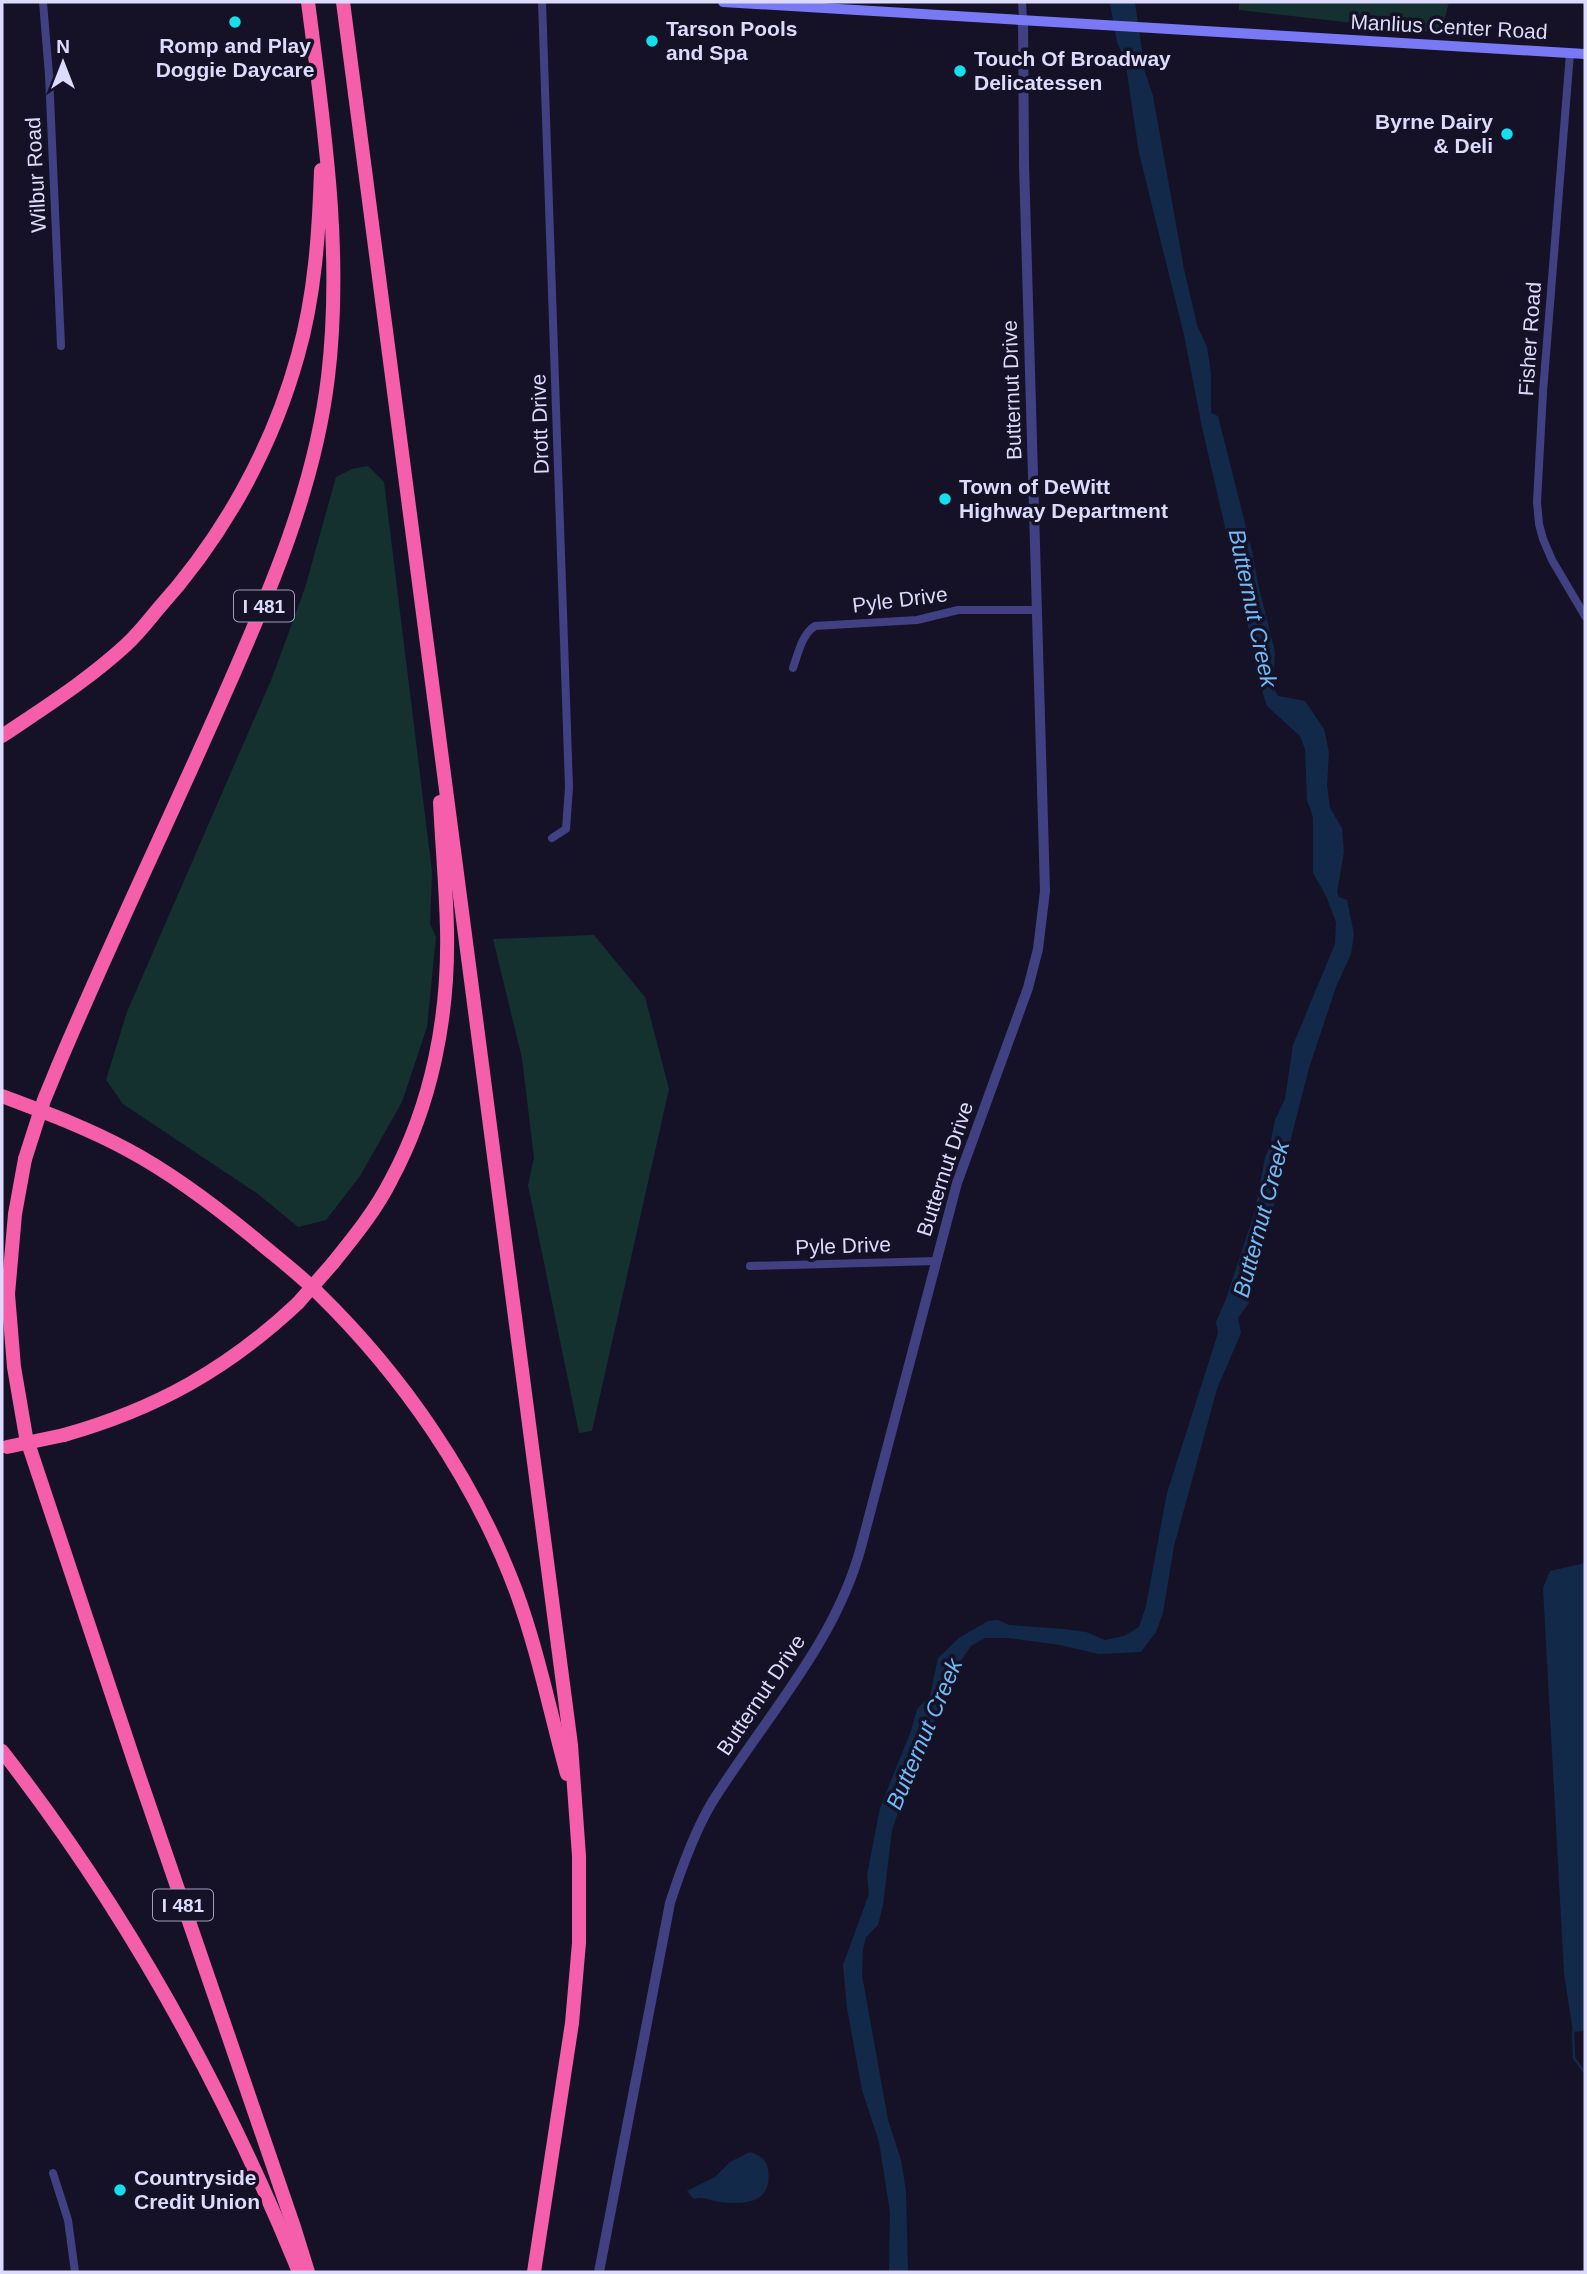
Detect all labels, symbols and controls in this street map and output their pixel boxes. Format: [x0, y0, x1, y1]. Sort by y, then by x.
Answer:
street label: Manlius Center Road [1350, 10, 1548, 43]
marker: Romp and Play Doggie Daycare [227, 14, 243, 30]
place label: Tarson Pools and Spa [666, 17, 797, 64]
north arrow [28, 28, 98, 98]
marker: Tarson Pools and Spa [644, 33, 660, 49]
place label: Romp and Play Doggie Daycare [156, 34, 314, 81]
text: N [56, 36, 70, 57]
place label: Touch Of Broadway Delicatessen [974, 47, 1171, 94]
marker: Touch Of Broadway Delicatessen [952, 63, 968, 79]
place label: Byrne Dairy & Deli [1375, 110, 1493, 157]
street label: Wilbur Road [21, 117, 50, 233]
marker: Byrne Dairy & Deli [1499, 126, 1515, 142]
street label: Fisher Road [1514, 281, 1545, 397]
street label: Butternut Drive [998, 320, 1025, 460]
street label: Drott Drive [526, 373, 553, 475]
place label: Town of DeWitt Highway Department [959, 475, 1168, 522]
marker: Town of DeWitt Highway Department [937, 491, 953, 507]
water label: Butternut Creek [1224, 527, 1283, 691]
street label: Pyle Drive [851, 582, 949, 617]
road number: I 481 [234, 590, 294, 622]
street label: Butternut Drive [912, 1099, 977, 1239]
water label: Butternut Creek [1228, 1136, 1295, 1300]
street label: Pyle Drive [795, 1232, 891, 1259]
street label: Butternut Drive [712, 1630, 809, 1759]
water label: Butternut Creek [881, 1653, 968, 1813]
road number: I 481 [153, 1890, 213, 1921]
place label: Countryside Credit Union [134, 2166, 260, 2213]
marker: Countryside Credit Union [112, 2182, 128, 2198]

